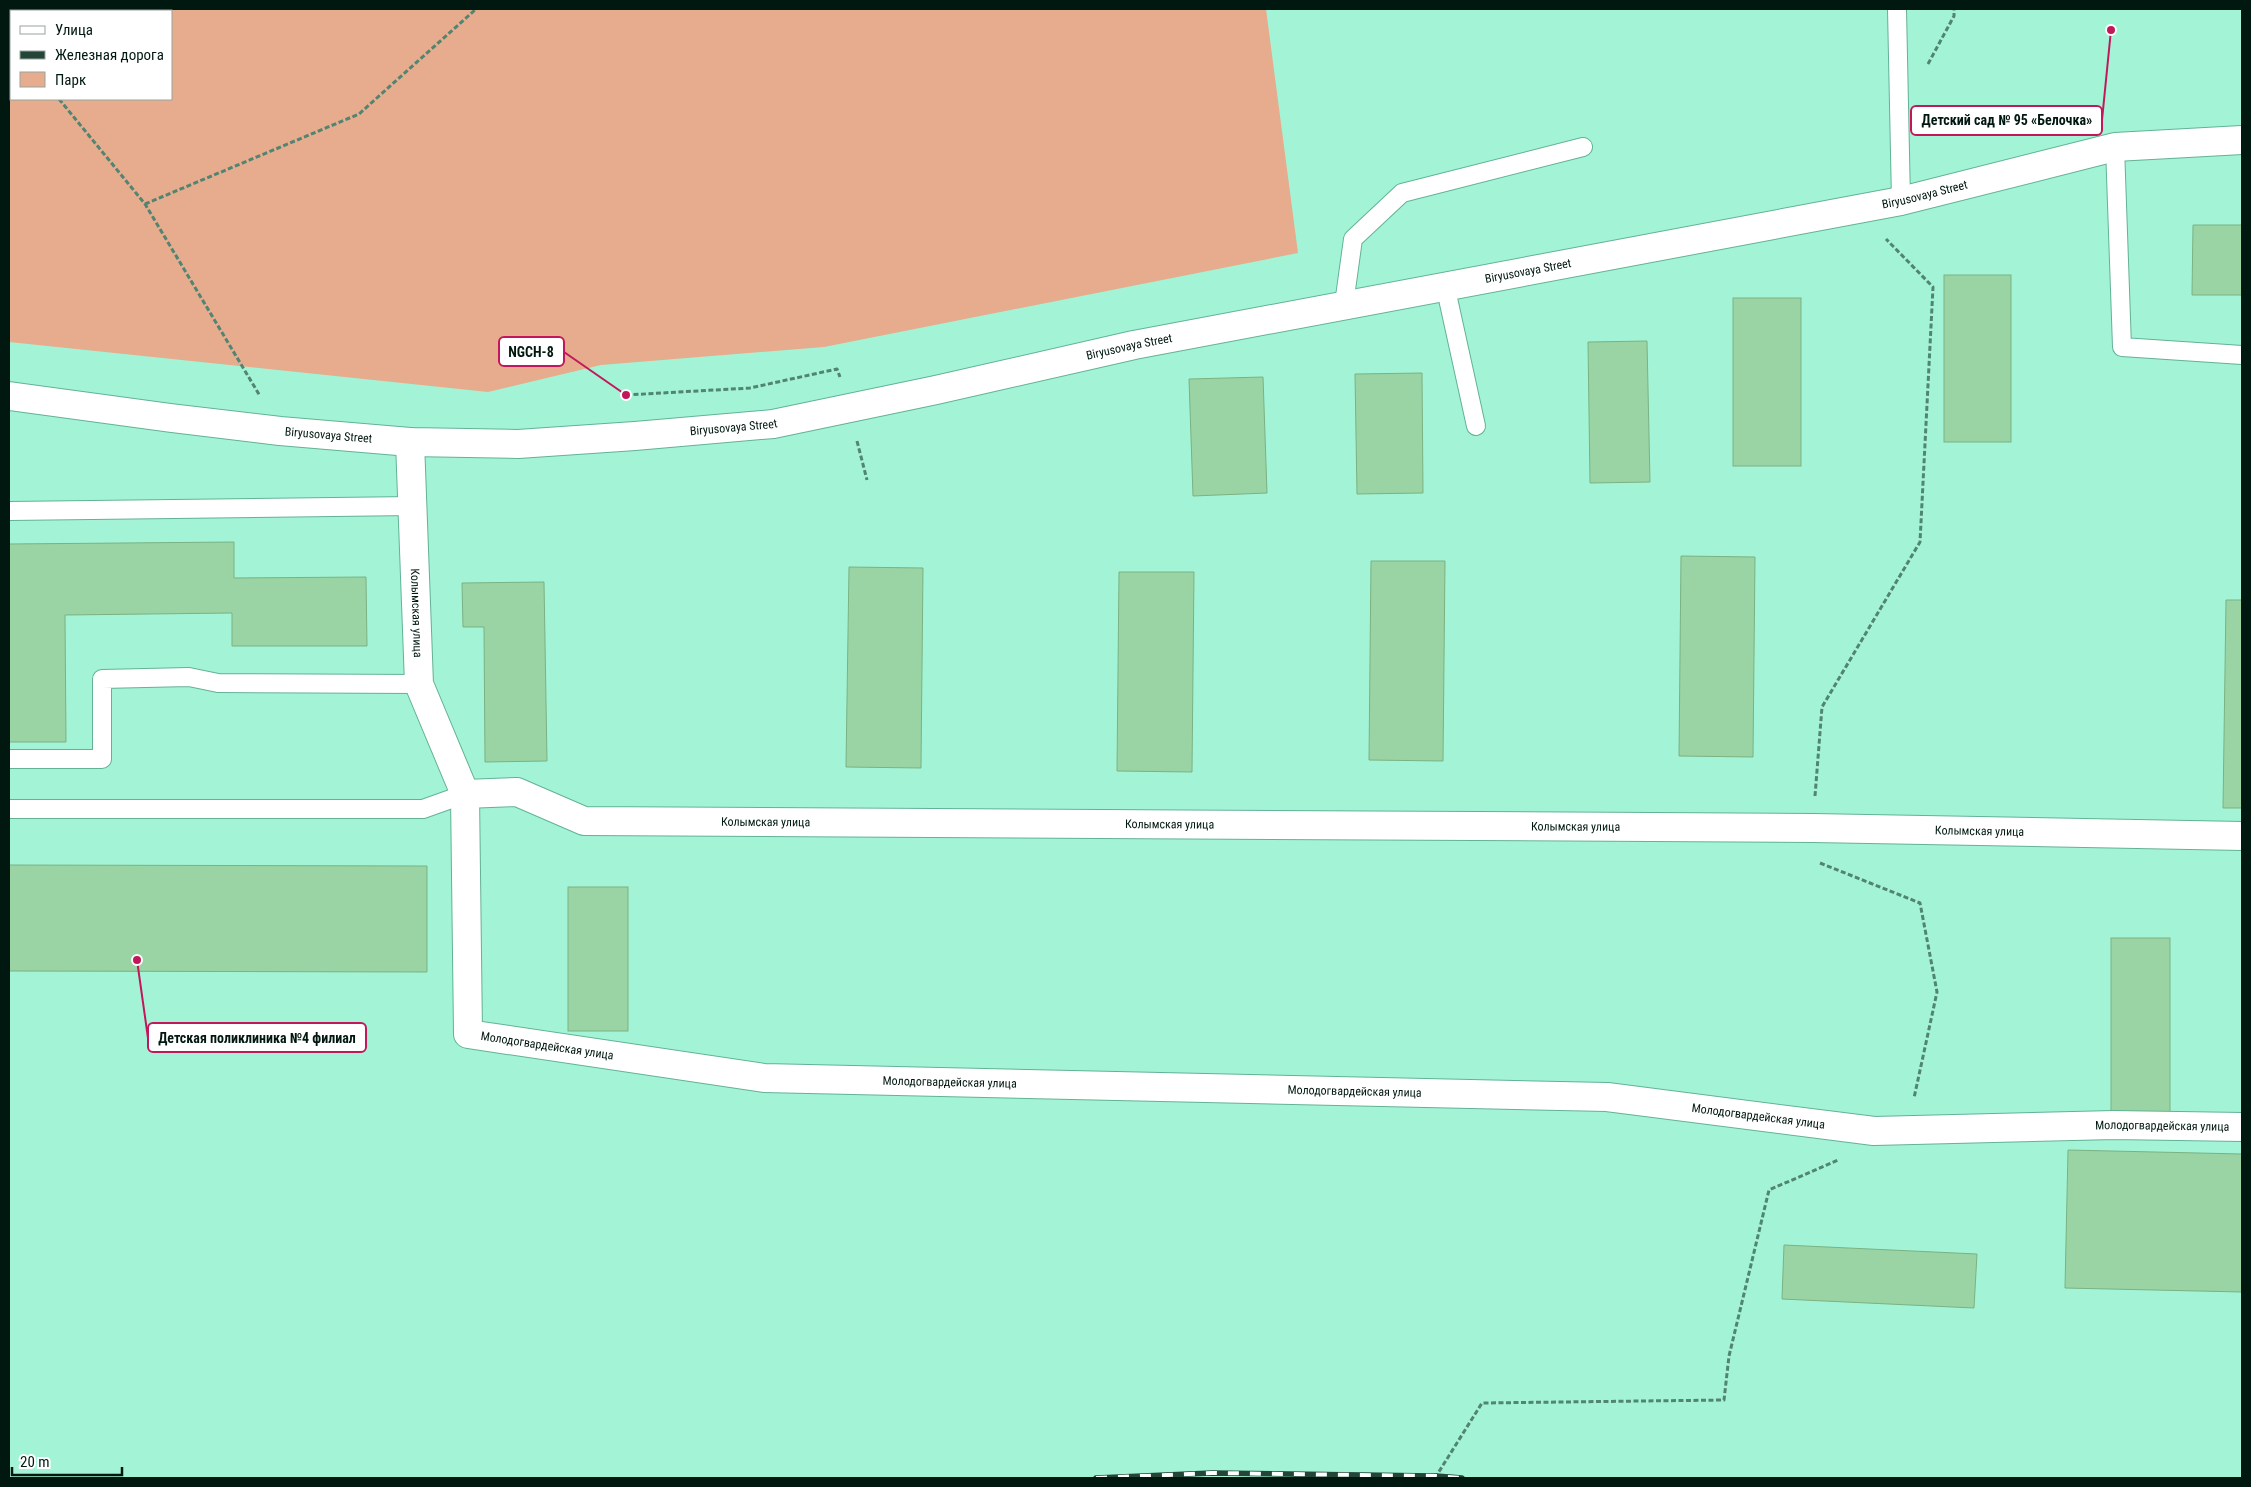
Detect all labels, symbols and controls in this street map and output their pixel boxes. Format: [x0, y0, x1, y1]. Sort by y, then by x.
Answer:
legend [10, 10, 172, 100]
text: Улица [55, 21, 93, 39]
text: Железная дорога [55, 46, 164, 64]
text: Парк [55, 71, 86, 89]
callout: Детский сад № 95 «Белочка» [1911, 106, 2102, 135]
text: Детский сад № 95 «Белочка» [1922, 112, 2092, 128]
street label: Biryusovaya Street [1881, 177, 1969, 211]
street label: Biryusovaya Street [1484, 256, 1573, 286]
street label: Biryusovaya Street [1085, 331, 1174, 363]
callout: NGCH-8 [499, 337, 564, 366]
text: NGCH-8 [508, 344, 554, 360]
street label: Biryusovaya Street [689, 416, 779, 438]
street label: Biryusovaya Street [284, 424, 373, 446]
street label: Колымская улица [408, 568, 425, 658]
street label: Колымская улица [721, 815, 810, 829]
street label: Колымская улица [1125, 817, 1214, 832]
street label: Колымская улица [1531, 819, 1620, 834]
street label: Колымская улица [1935, 823, 2025, 839]
callout: Детская поликлиника №4 филиал [148, 1023, 366, 1052]
street label: Молодогвардейская улица [480, 1029, 615, 1063]
text: Детская поликлиника №4 филиал [158, 1030, 356, 1046]
street label: Молодогвардейская улица [882, 1074, 1017, 1091]
street label: Молодогвардейская улица [1287, 1083, 1422, 1100]
street label: Молодогвардейская улица [1691, 1101, 1826, 1132]
street label: Молодогвардейская улица [2095, 1118, 2230, 1134]
scale bar [12, 1444, 122, 1476]
text: 20 m [20, 1453, 50, 1471]

